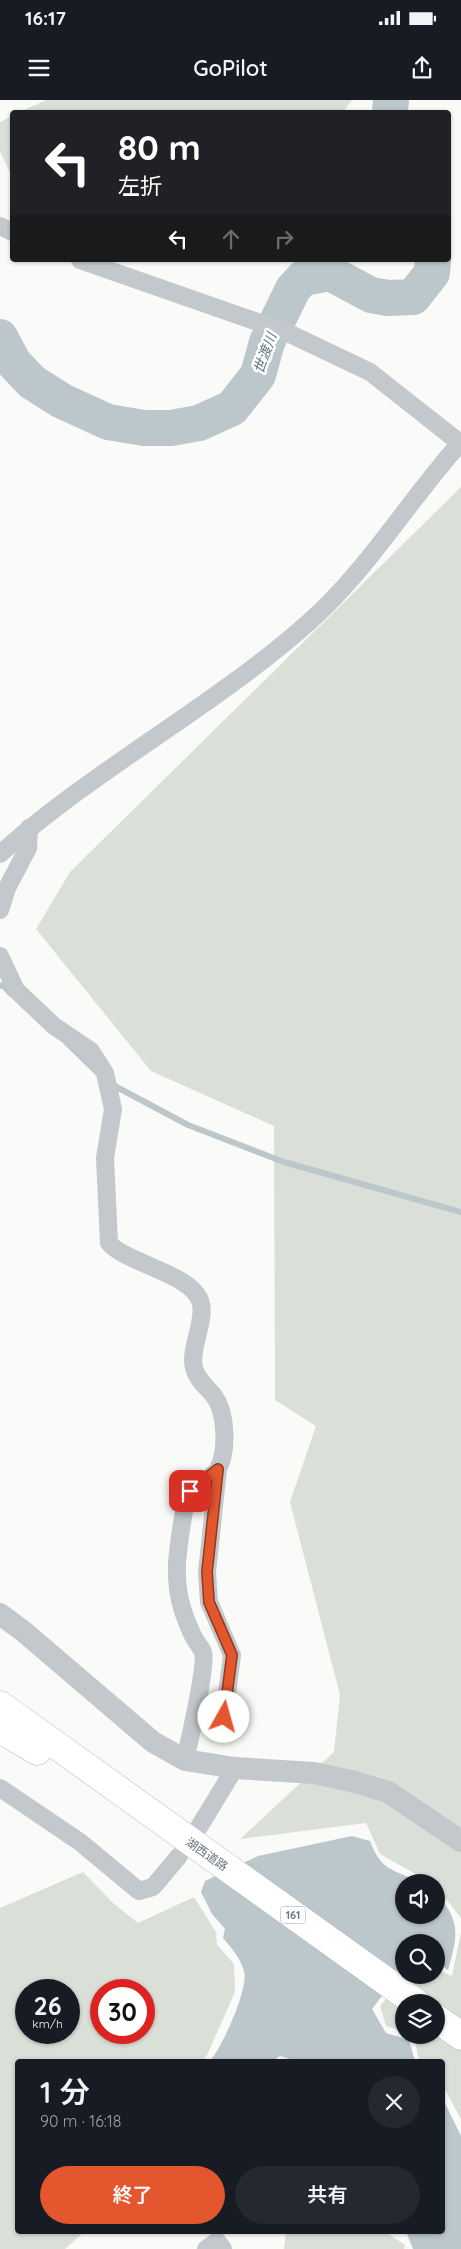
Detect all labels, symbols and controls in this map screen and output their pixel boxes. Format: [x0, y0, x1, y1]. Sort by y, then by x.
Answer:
text: 16:17 [25, 6, 66, 30]
icon: menu [25, 54, 53, 82]
text: GoPilot [193, 54, 268, 82]
icon: share [408, 54, 436, 82]
text: 80 m [118, 125, 201, 169]
icon: left [35, 130, 100, 195]
text: 左折 [118, 172, 162, 200]
icon: left [164, 225, 192, 253]
icon: ahead [217, 225, 245, 253]
icon: right [270, 225, 298, 253]
water label: 世渡川 [249, 328, 281, 376]
pin [169, 1470, 211, 1512]
icon: arrive [176, 1477, 204, 1505]
position arrow [197, 1690, 249, 1742]
street label: 湖西道路 [183, 1834, 231, 1874]
map controls [395, 1874, 445, 2044]
button: sound [395, 1874, 445, 1924]
road number: 161 [280, 1906, 306, 1924]
button: search [395, 1934, 445, 1984]
speed limit sign: 30 [90, 1979, 155, 2044]
text: 26 [33, 1990, 62, 2021]
button: layers [395, 1994, 445, 2044]
text: km/h [32, 2016, 63, 2031]
text: 1 分 [40, 2073, 90, 2111]
button: close [368, 2076, 420, 2128]
text: 90 m · 16:18 [40, 2111, 121, 2131]
button: 終了 [40, 2166, 225, 2224]
button: 共有 [235, 2166, 420, 2224]

